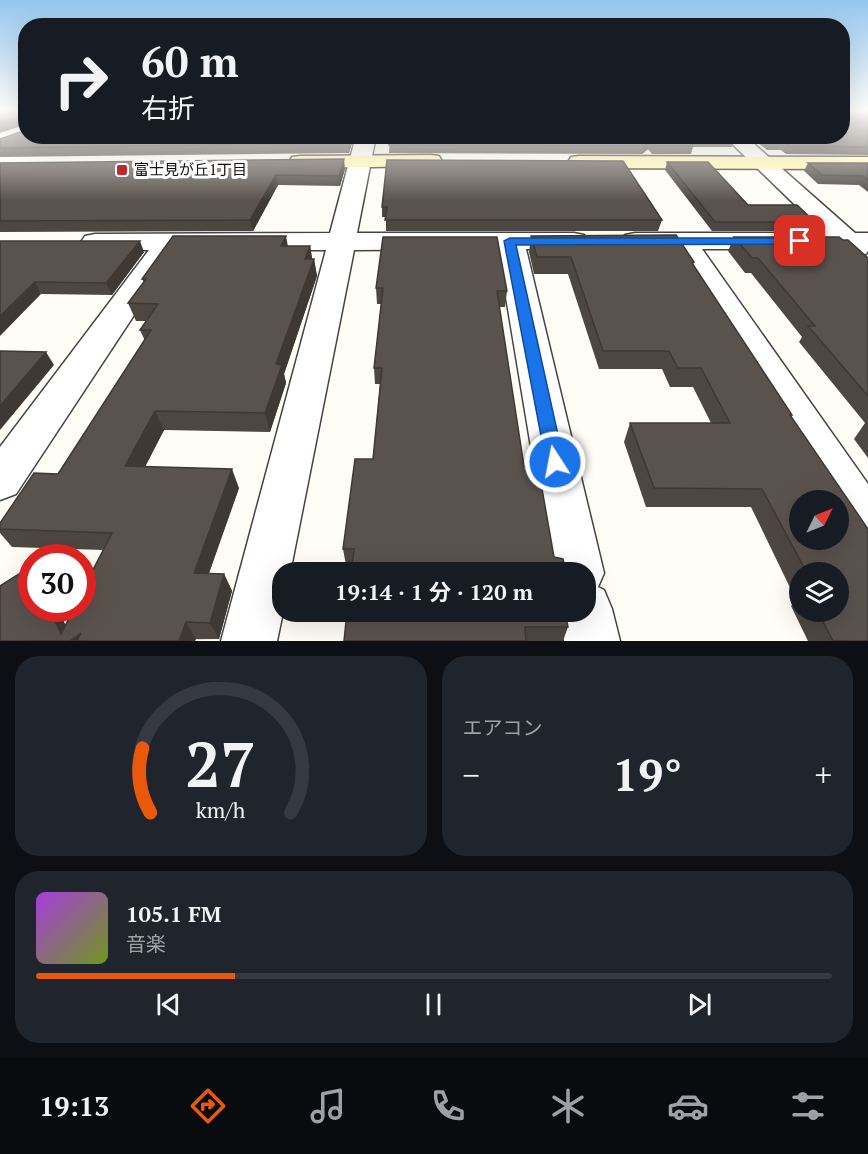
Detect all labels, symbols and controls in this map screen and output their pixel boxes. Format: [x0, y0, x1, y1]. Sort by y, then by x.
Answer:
text: 60 m [141, 33, 239, 89]
icon: right [42, 42, 120, 120]
text: 右折 [141, 90, 195, 126]
place label: 富士見が丘1丁目 [134, 159, 247, 179]
marker: 富士見が丘1丁目 [115, 163, 129, 177]
pin [774, 215, 825, 266]
icon: arrive [783, 224, 816, 257]
position arrow [523, 430, 587, 494]
north arrow [789, 490, 849, 550]
map controls [789, 490, 849, 622]
speed limit sign: 30 [18, 544, 96, 622]
button: layers [789, 562, 849, 622]
text: 19:14 · 1 分 · 120 m [335, 577, 533, 606]
text: エアコン [463, 714, 543, 741]
text: 27 [185, 722, 256, 805]
text: 19° [613, 744, 682, 804]
text: − [463, 753, 480, 796]
text: + [814, 753, 832, 796]
text: km/h [196, 796, 246, 824]
text: 105.1 FM [126, 899, 221, 928]
text: 音楽 [126, 930, 166, 957]
icon: previous [152, 988, 185, 1021]
icon: pause [417, 988, 450, 1021]
icon: next [683, 988, 716, 1021]
icon: directions [187, 1085, 229, 1127]
icon: music [307, 1085, 349, 1127]
icon: phone [427, 1085, 469, 1127]
icon: climate [547, 1085, 589, 1127]
icon: car [667, 1085, 709, 1127]
icon: filters [787, 1085, 829, 1127]
text: 19:13 [39, 1088, 109, 1124]

